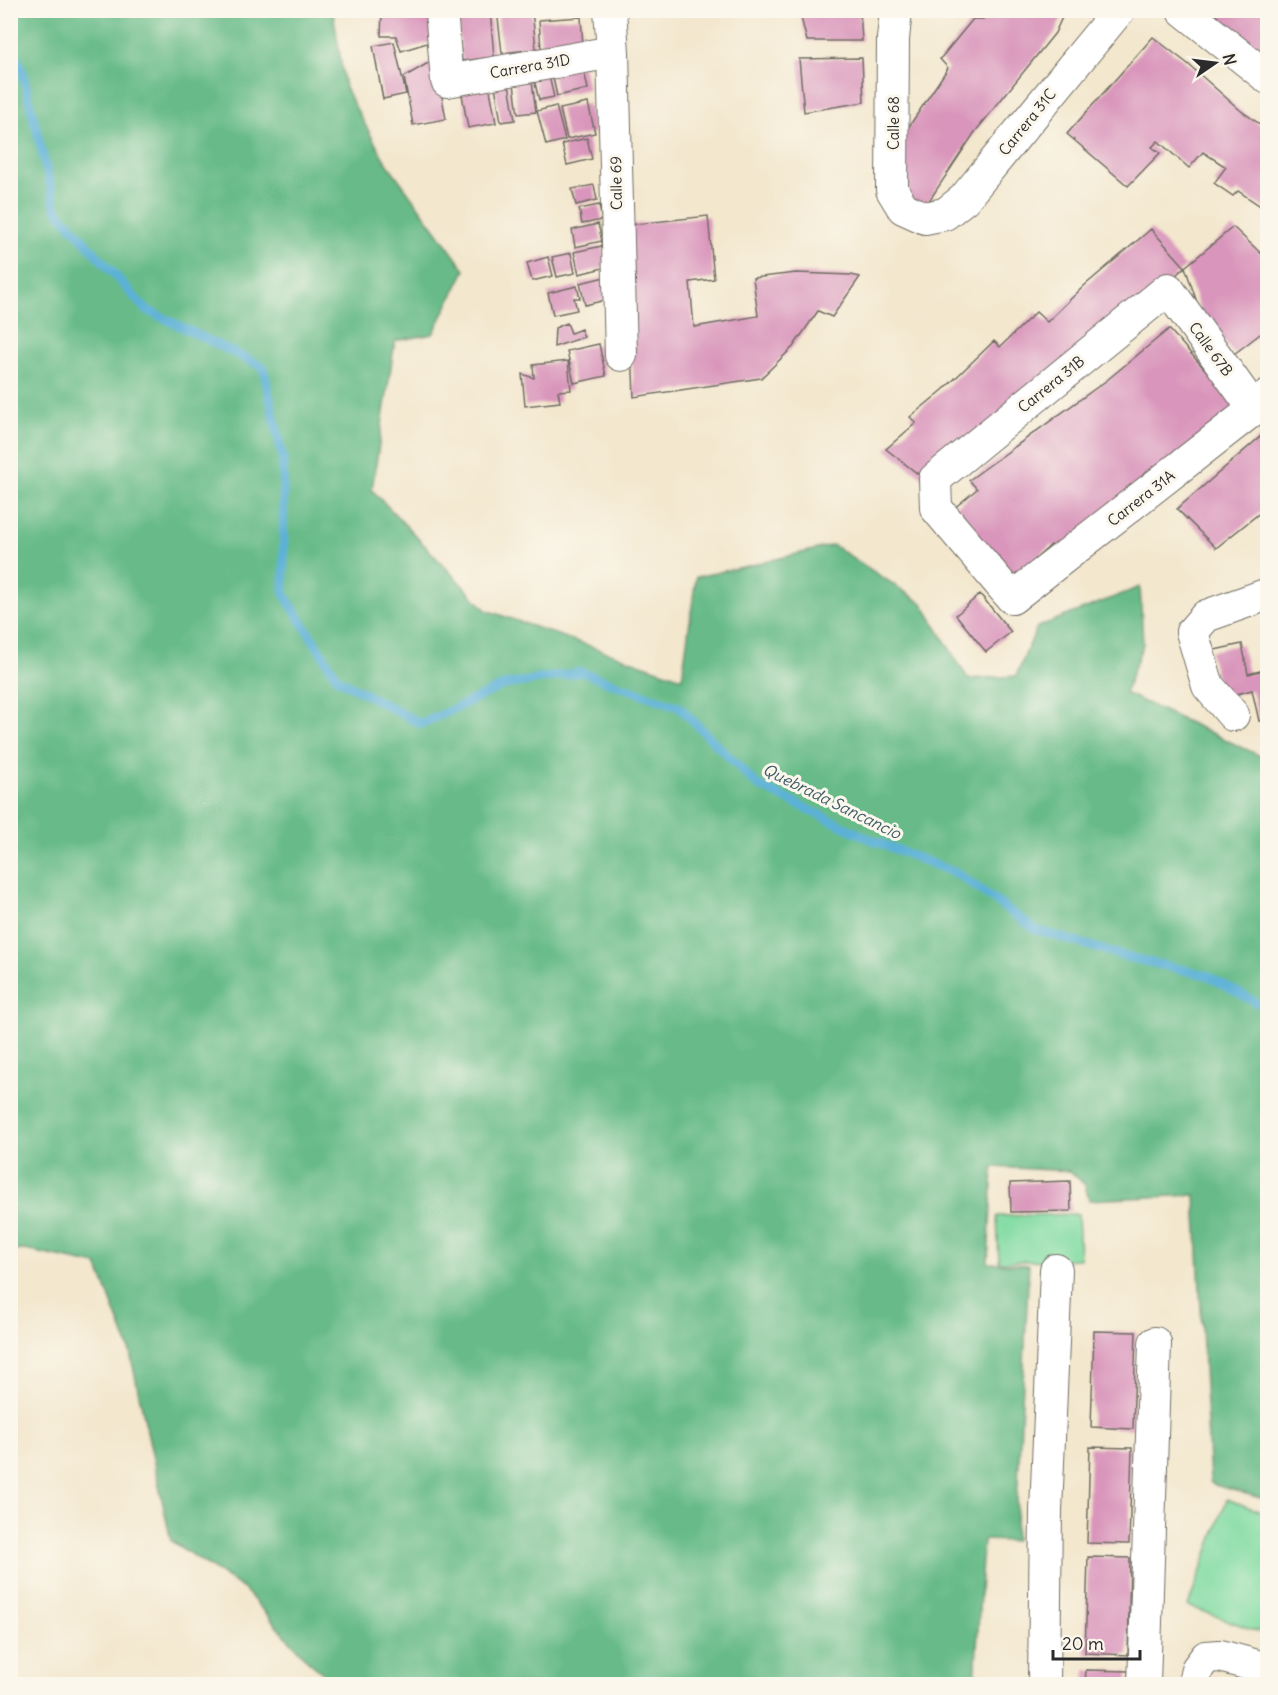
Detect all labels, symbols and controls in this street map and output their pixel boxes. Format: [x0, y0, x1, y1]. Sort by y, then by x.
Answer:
north arrow [1185, 33, 1245, 93]
street label: Carrera 31D [488, 50, 572, 82]
text: N [1219, 52, 1241, 67]
street label: Carrera 31C [994, 85, 1060, 159]
street label: Calle 68 [884, 96, 903, 150]
street label: Calle 69 [606, 156, 626, 210]
street label: Calle 67B [1185, 318, 1237, 380]
street label: Carrera 31B [1014, 351, 1088, 417]
street label: Carrera 31A [1104, 466, 1179, 530]
water label: Quebrada Sancancio [760, 759, 905, 844]
scale bar [1053, 1623, 1140, 1661]
text: 20 m [1062, 1632, 1104, 1655]

